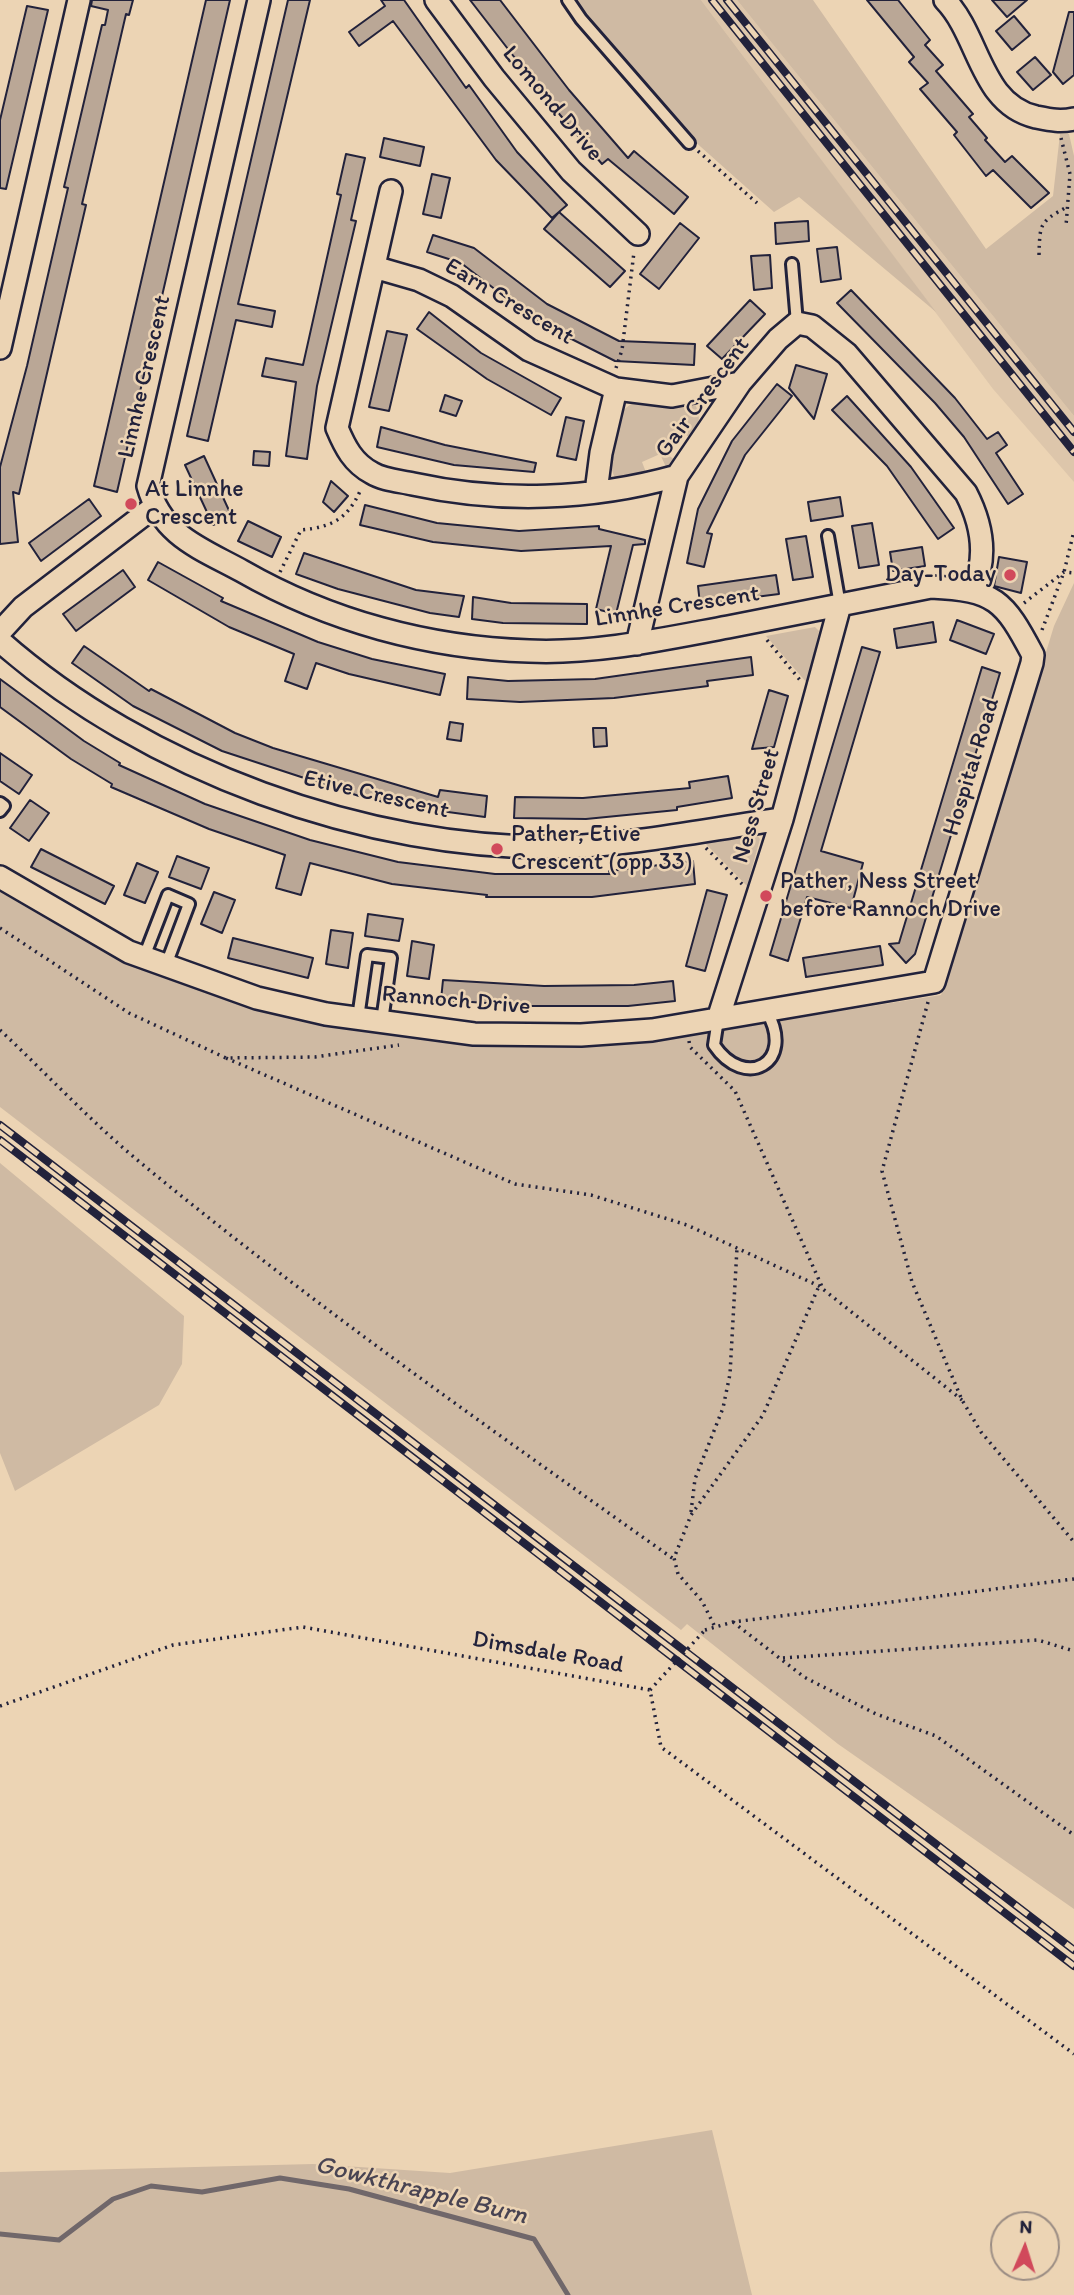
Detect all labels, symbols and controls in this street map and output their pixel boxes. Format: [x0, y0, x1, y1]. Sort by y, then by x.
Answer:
street label: Lomond Drive [495, 40, 609, 168]
street label: Earn Crescent [439, 252, 579, 352]
street label: Linnhe Crescent [112, 293, 178, 461]
street label: Gair Crescent [650, 332, 756, 464]
place label: At Linnhe Crescent [145, 476, 244, 532]
marker: At Linnhe Crescent [123, 496, 139, 512]
place label: Day-Today [885, 561, 996, 589]
marker: Day-Today [1002, 567, 1018, 583]
street label: Linnhe Crescent [593, 580, 761, 634]
street label: Hospital Road [937, 694, 1007, 840]
street label: Ness Street [727, 745, 787, 867]
street label: Etive Crescent [300, 764, 452, 826]
place label: Pather, Etive Crescent (opp 33) [511, 821, 692, 877]
marker: Pather, Etive Crescent (opp 33) [489, 841, 505, 857]
place label: Pather, Ness Street before Rannoch Drive [780, 868, 1001, 924]
marker: Pather, Ness Street before Rannoch Drive [758, 888, 774, 904]
street label: Rannoch Drive [380, 980, 532, 1022]
street label: Dimsdale Road [470, 1626, 626, 1680]
water label: Gowkthrapple Burn [312, 2150, 530, 2232]
north arrow [990, 2211, 1060, 2281]
text: N [1019, 2215, 1033, 2238]

